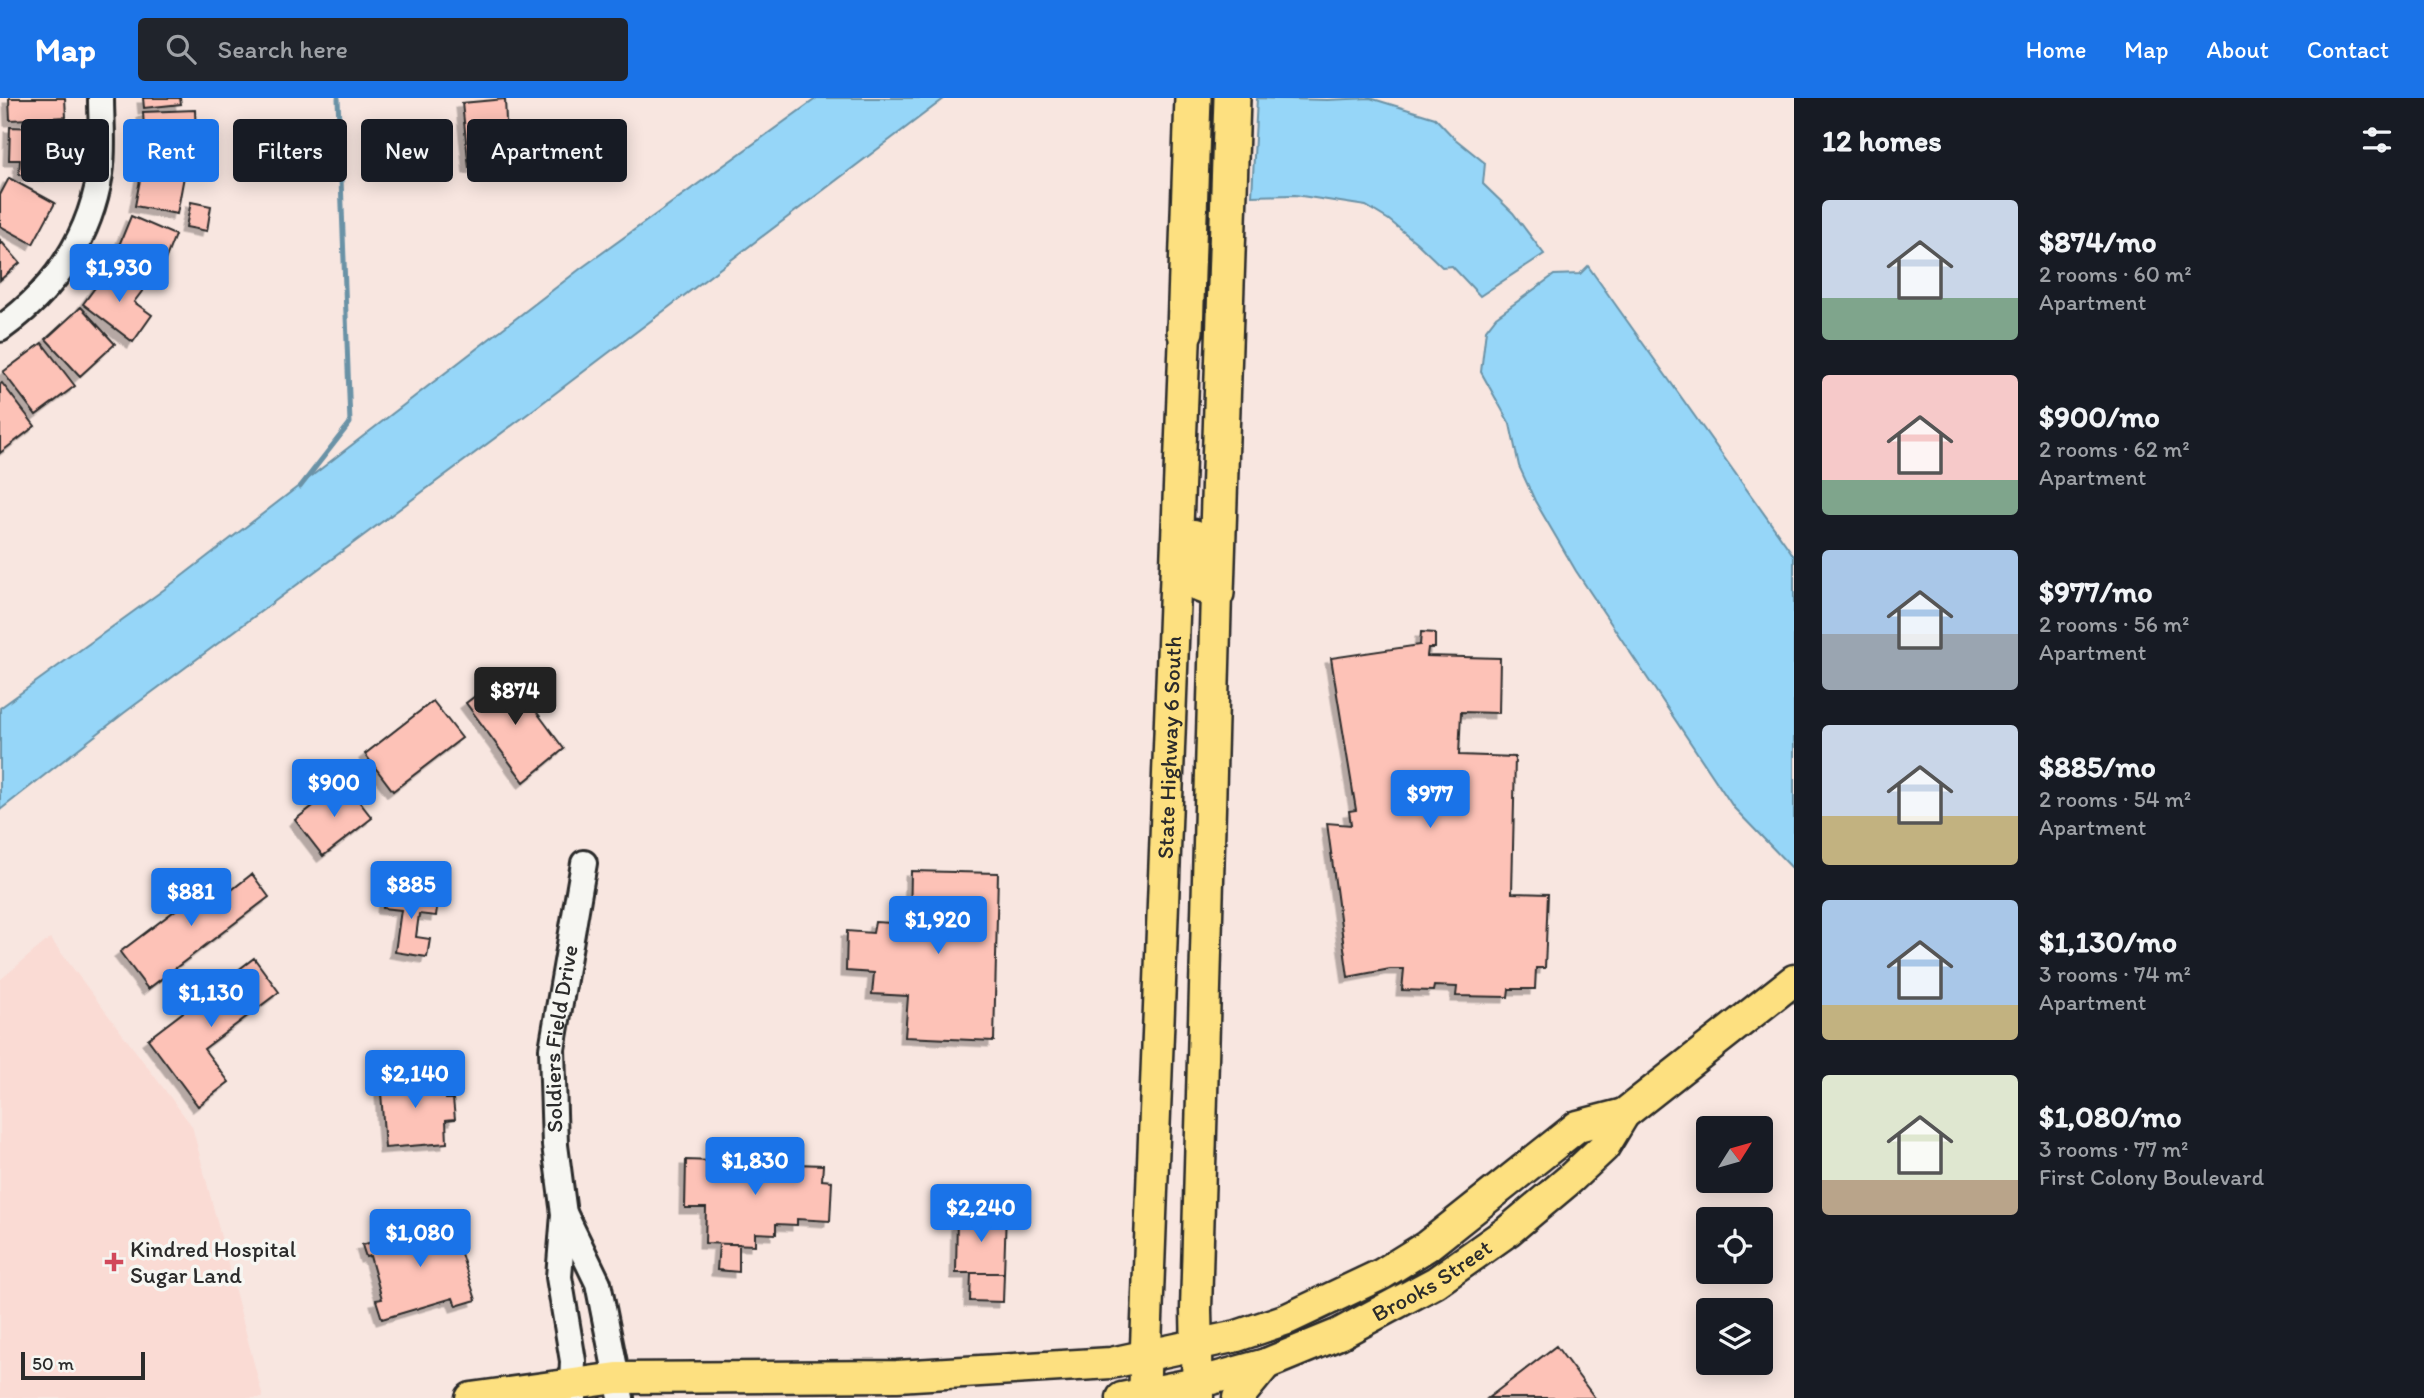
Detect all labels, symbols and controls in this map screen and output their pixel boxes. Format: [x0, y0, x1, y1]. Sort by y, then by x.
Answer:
search box [138, 18, 628, 81]
text: Map [35, 30, 96, 69]
icon: search [162, 30, 200, 68]
text: Search here [218, 33, 348, 65]
text: Home [2026, 35, 2086, 64]
text: Map [2124, 35, 2168, 64]
text: About [2206, 35, 2269, 64]
text: Contact [2307, 35, 2389, 64]
chip: Buy [21, 119, 109, 182]
chip: Rent [123, 119, 219, 182]
chip: Filters [233, 119, 347, 182]
chip: New [361, 119, 453, 182]
chip: Apartment [467, 119, 627, 182]
icon: filters [2358, 121, 2396, 159]
text: 12 homes [1822, 122, 1942, 159]
text: $874/mo [2039, 223, 2157, 260]
icon: home [1878, 228, 1962, 312]
pin: $1,930 [62, 244, 176, 304]
text: $1,930 [86, 253, 152, 281]
text: 2 rooms · 60 m² [2039, 260, 2192, 288]
text: Apartment [2039, 288, 2146, 316]
text: $900/mo [2039, 398, 2160, 435]
icon: home [1878, 403, 1962, 487]
text: 2 rooms · 62 m² [2039, 435, 2190, 463]
text: Apartment [2039, 463, 2146, 491]
text: $977/mo [2039, 573, 2153, 610]
icon: home [1878, 578, 1962, 662]
text: 2 rooms · 56 m² [2039, 610, 2190, 638]
street label: State Highway 6 South [1151, 635, 1187, 860]
text: Apartment [2039, 638, 2146, 666]
pin: $874 [474, 668, 556, 727]
text: $874 [490, 676, 540, 704]
text: $885/mo [2039, 748, 2156, 785]
icon: home [1878, 753, 1962, 837]
pin: $900 [293, 760, 375, 819]
text: $900 [308, 768, 360, 796]
pin: $977 [1389, 770, 1471, 830]
text: $977 [1407, 779, 1453, 807]
text: 2 rooms · 54 m² [2039, 785, 2191, 813]
text: Apartment [2039, 813, 2146, 841]
pin: $885 [370, 862, 452, 921]
pin: $881 [150, 868, 232, 928]
text: $885 [387, 870, 435, 898]
text: $881 [167, 877, 215, 905]
pin: $1,920 [881, 896, 995, 956]
text: $1,920 [905, 905, 971, 933]
text: $1,130/mo [2039, 923, 2177, 960]
icon: home [1878, 928, 1962, 1012]
street label: Soldiers Field Drive [538, 943, 584, 1133]
text: 3 rooms · 74 m² [2039, 960, 2191, 988]
pin: $1,130 [154, 970, 268, 1029]
text: $1,130 [178, 978, 244, 1006]
text: Apartment [2039, 988, 2146, 1016]
pin: $2,140 [358, 1051, 472, 1110]
text: $2,140 [381, 1059, 449, 1087]
text: $1,080/mo [2039, 1098, 2182, 1135]
icon: home [1878, 1103, 1962, 1187]
north arrow [1696, 1116, 1773, 1194]
map controls [1696, 1116, 1773, 1375]
text: 3 rooms · 77 m² [2039, 1135, 2189, 1163]
pin: $1,830 [698, 1138, 812, 1197]
text: $1,830 [721, 1146, 789, 1174]
text: First Colony Boulevard [2039, 1163, 2264, 1191]
pin: $2,240 [924, 1184, 1038, 1244]
text: $2,240 [946, 1193, 1016, 1221]
button: locate [1696, 1207, 1773, 1284]
pin: $1,080 [363, 1210, 477, 1269]
text: $1,080 [386, 1218, 454, 1246]
street label: Brooks Street [1367, 1233, 1497, 1328]
place label: Kindred Hospital Sugar Land [130, 1235, 297, 1289]
marker: Kindred Hospital Sugar Land [104, 1252, 124, 1272]
button: layers [1696, 1298, 1773, 1375]
scale bar [21, 1349, 145, 1381]
text: 50 m [32, 1352, 74, 1375]

